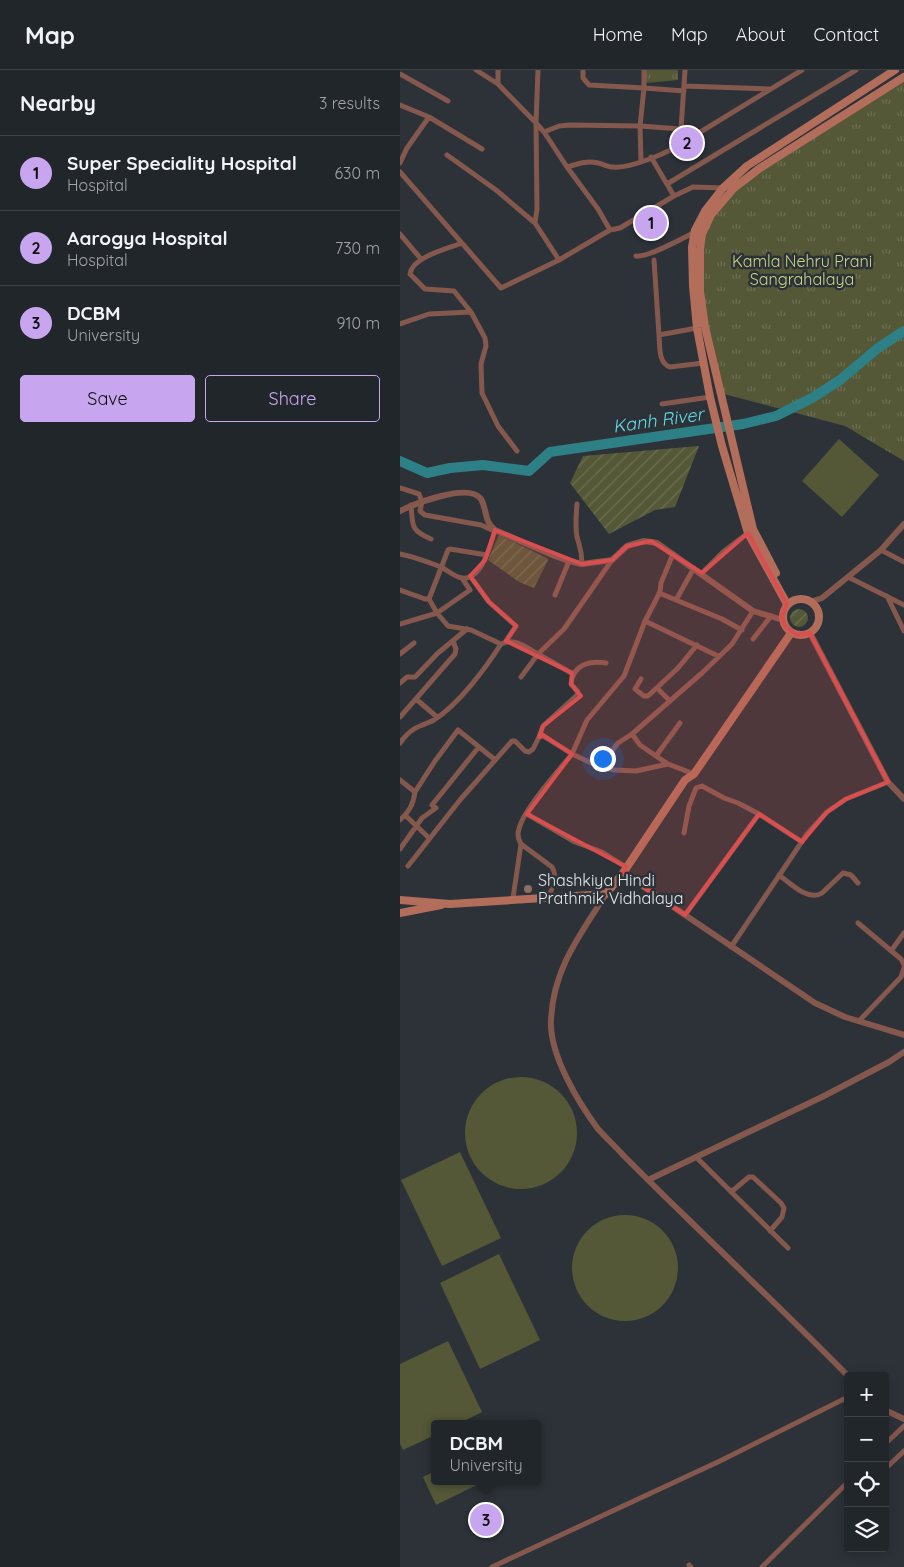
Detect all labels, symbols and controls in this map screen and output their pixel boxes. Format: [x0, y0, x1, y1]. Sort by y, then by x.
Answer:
text: Map [25, 20, 75, 50]
text: Home [593, 23, 643, 46]
text: Map [671, 23, 708, 46]
text: About [736, 23, 786, 46]
text: Contact [814, 23, 879, 46]
text: Nearby [20, 90, 96, 116]
text: 3 results [319, 93, 380, 113]
pin: 2 [671, 124, 703, 162]
text: Super Speciality Hospital [67, 151, 297, 175]
text: 1 [33, 163, 39, 183]
text: 630 m [335, 163, 380, 183]
text: Hospital [67, 175, 128, 195]
pin: 1 [635, 204, 667, 242]
text: Aarogya Hospital [67, 226, 228, 250]
text: 2 [31, 238, 41, 258]
text: 730 m [335, 238, 380, 258]
text: Hospital [67, 250, 128, 270]
park label: Kamla Nehru Prani Sangrahalaya [732, 251, 872, 289]
text: DCBM [67, 301, 121, 325]
text: 3 [32, 313, 40, 333]
text: 910 m [337, 313, 380, 333]
text: University [67, 325, 140, 345]
button: Save [20, 375, 195, 422]
button: Share [205, 375, 380, 422]
water label: Kanh River [611, 402, 707, 438]
your location [590, 746, 616, 772]
place label: Shashkiya Hindi Prathmik Vidhalaya [538, 870, 683, 908]
marker: Shashkiya Hindi Prathmik Vidhalaya [522, 883, 534, 895]
map controls [844, 1372, 889, 1552]
button: + [844, 1372, 889, 1417]
button: − [844, 1417, 889, 1462]
popup [431, 1420, 541, 1485]
text: DCBM [449, 1431, 503, 1455]
text: University [449, 1455, 523, 1475]
button: locate [844, 1462, 889, 1507]
pin: 3 [470, 1501, 502, 1539]
button: layers [844, 1507, 889, 1552]

